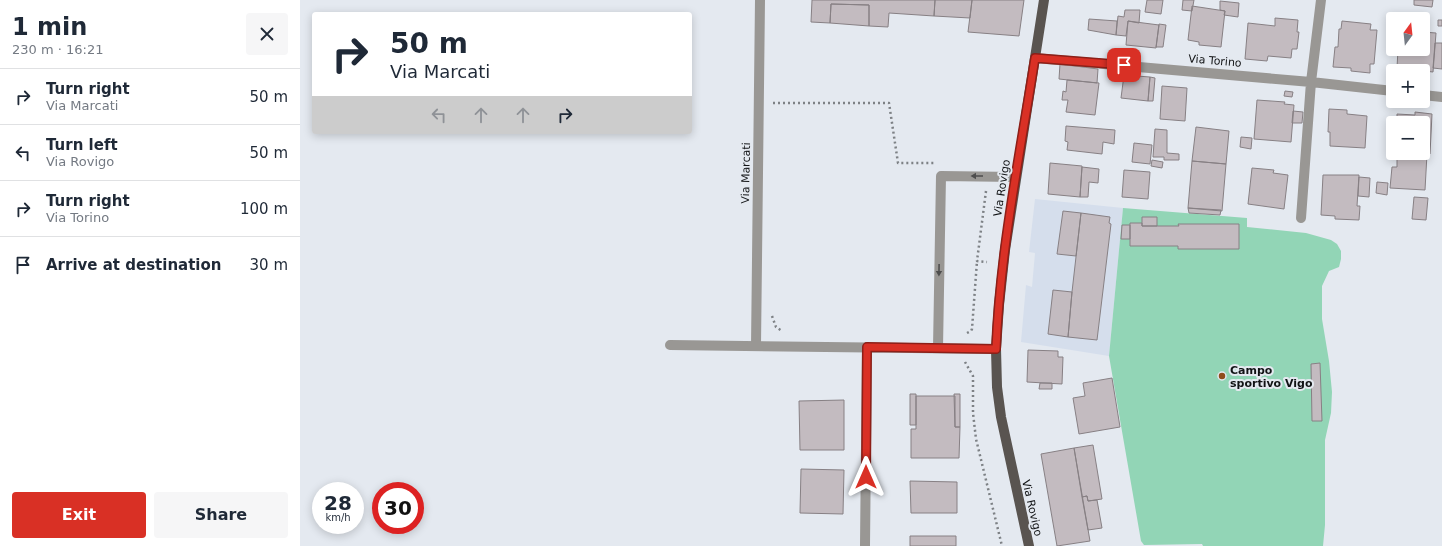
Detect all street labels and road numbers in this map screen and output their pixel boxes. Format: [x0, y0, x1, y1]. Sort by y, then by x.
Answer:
street label: Via Torino [1188, 52, 1242, 70]
street label: Via Marcati [739, 142, 753, 204]
street label: Via Rovigo [991, 158, 1013, 218]
street label: Via Rovigo [1019, 478, 1045, 538]

